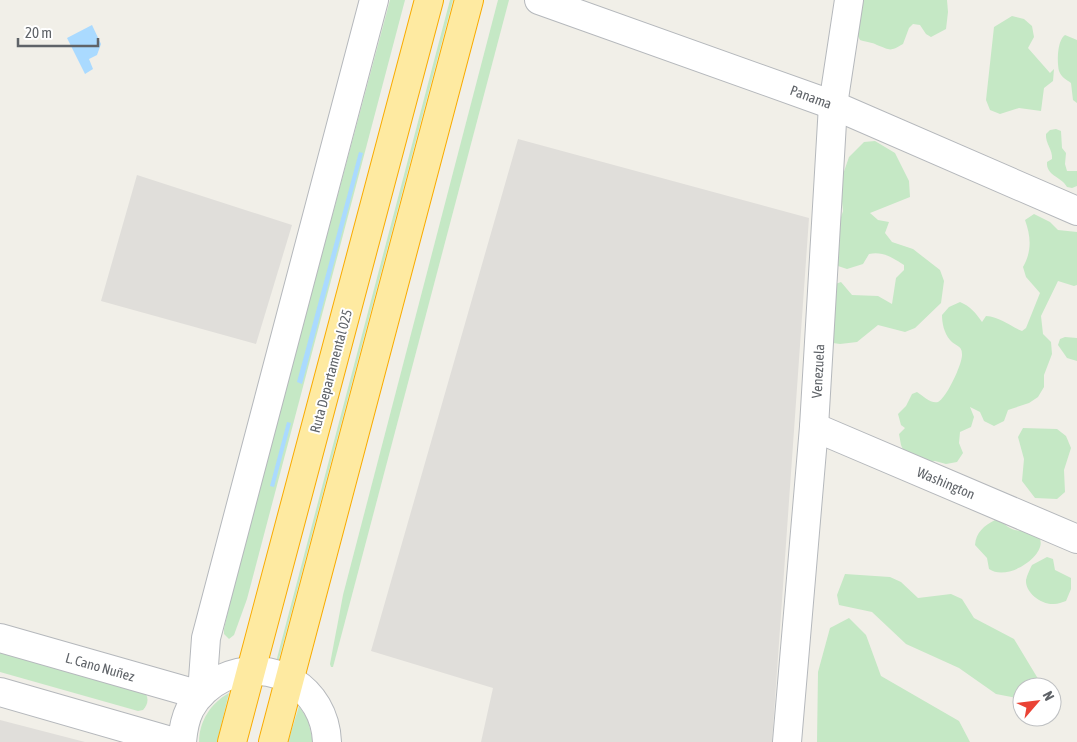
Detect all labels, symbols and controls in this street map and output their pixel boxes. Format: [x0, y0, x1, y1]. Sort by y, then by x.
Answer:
scale bar [18, 15, 98, 47]
text: 20 m [25, 24, 52, 41]
street label: Panama [788, 82, 834, 112]
street label: Ruta Departamental 025 [307, 307, 355, 435]
street label: Venezuela [809, 343, 827, 399]
street label: Washington [915, 464, 977, 502]
street label: L. Cano Nuñez [64, 650, 136, 684]
north arrow [1012, 677, 1062, 727]
text: N [1039, 688, 1057, 703]

